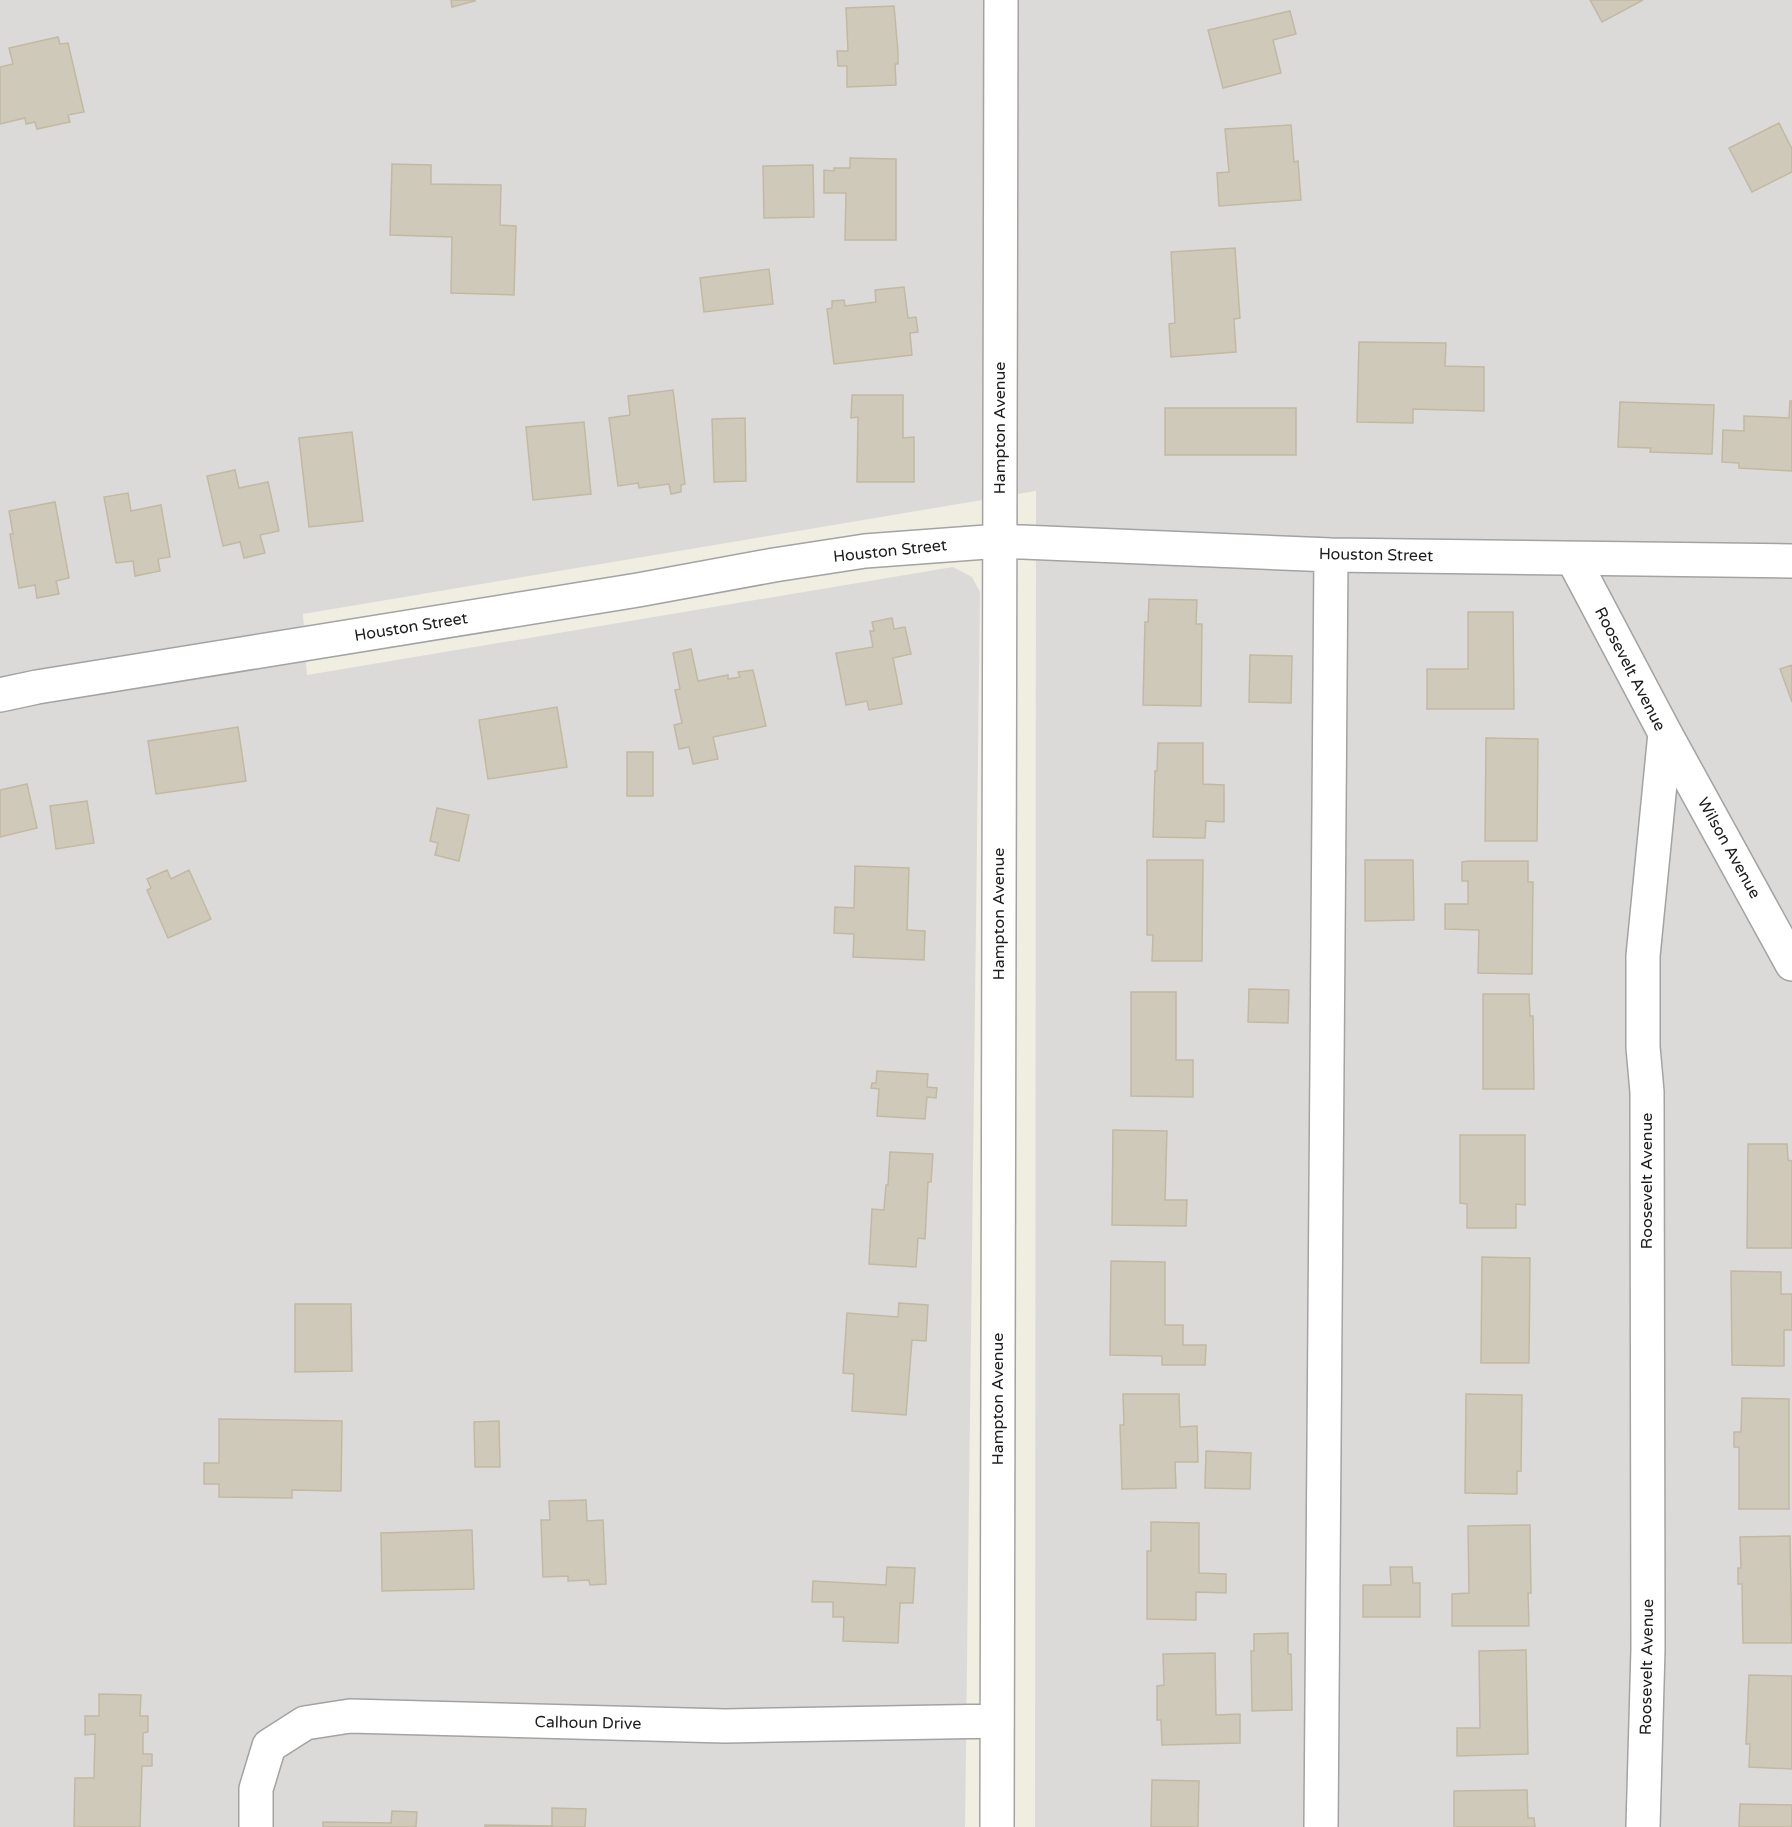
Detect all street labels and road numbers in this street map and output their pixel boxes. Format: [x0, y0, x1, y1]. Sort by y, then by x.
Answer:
street label: Hampton Avenue [990, 362, 1010, 494]
street label: Houston Street [832, 535, 948, 567]
street label: Houston Street [1319, 544, 1433, 566]
street label: Roosevelt Avenue [1590, 604, 1670, 734]
street label: Houston Street [353, 608, 469, 646]
street label: Wilson Avenue [1693, 794, 1765, 902]
street label: Hampton Avenue [989, 848, 1009, 980]
street label: Roosevelt Avenue [1637, 1113, 1657, 1249]
street label: Hampton Avenue [988, 1333, 1008, 1465]
street label: Roosevelt Avenue [1636, 1599, 1658, 1735]
street label: Calhoun Drive [535, 1712, 641, 1734]

